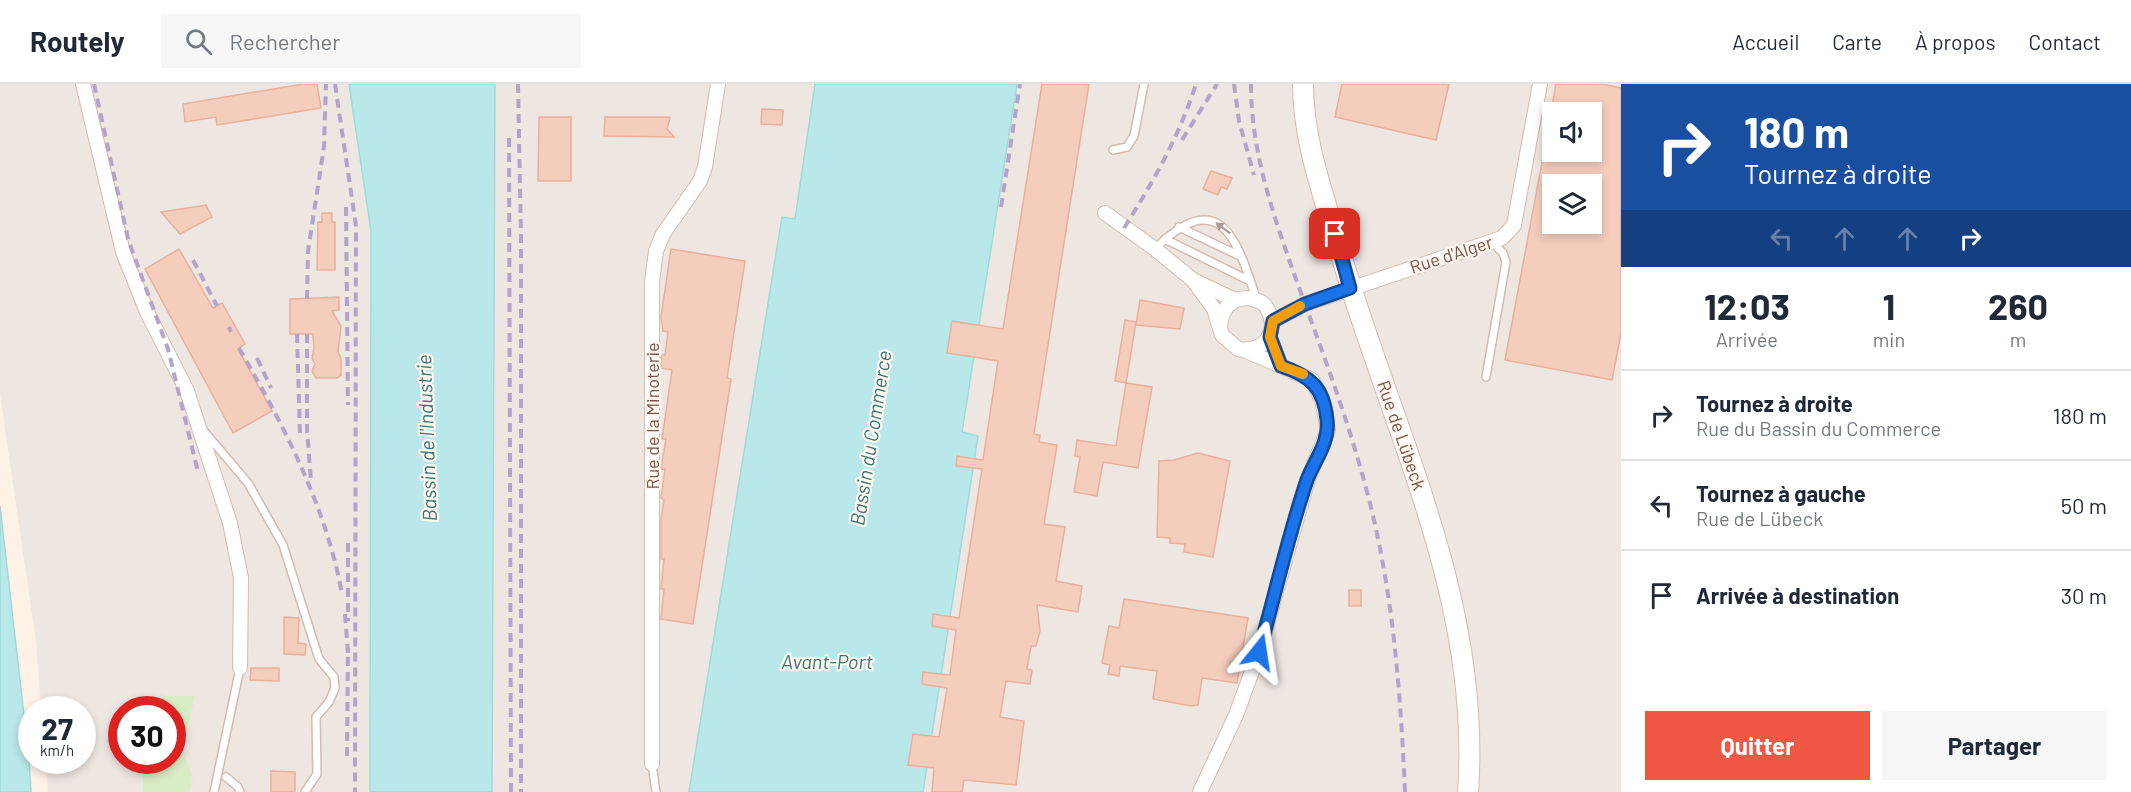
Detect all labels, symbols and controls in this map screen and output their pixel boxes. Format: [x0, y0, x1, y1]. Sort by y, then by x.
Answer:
search box [161, 14, 581, 68]
text: Routely [30, 24, 125, 58]
icon: search [182, 25, 215, 58]
text: Rechercher [230, 28, 340, 54]
text: Accueil [1732, 29, 1799, 54]
text: Carte [1832, 29, 1882, 54]
text: À propos [1915, 29, 1996, 54]
text: Contact [2029, 29, 2101, 54]
map controls [1542, 102, 1602, 234]
button: sound [1542, 102, 1602, 162]
text: 180 m [1744, 106, 1849, 156]
icon: right [1645, 108, 1723, 186]
text: Tournez à droite [1744, 157, 1932, 189]
button: layers [1542, 174, 1602, 234]
pin [1309, 208, 1360, 259]
icon: arrive [1318, 217, 1351, 250]
one-way arrow [1215, 222, 1231, 234]
icon: left [1765, 222, 1798, 255]
icon: ahead [1828, 222, 1861, 255]
icon: ahead [1891, 222, 1924, 255]
icon: right [1954, 222, 1987, 255]
street label: Rue d'Alger [1407, 230, 1496, 278]
text: 12:03 [1704, 284, 1790, 327]
text: 1 [1883, 284, 1895, 327]
text: 260 [1988, 284, 2048, 327]
text: Arrivée [1716, 327, 1778, 351]
text: min [1873, 327, 1905, 351]
text: m [2010, 327, 2026, 351]
street label: Rue de la Minoterie [641, 342, 663, 490]
water label: Bassin du Commerce [844, 349, 896, 527]
water label: Bassin de l'Industrie [411, 354, 441, 522]
street label: Rue de Lübeck [1373, 377, 1431, 493]
text: Tournez à droite [1696, 390, 1853, 416]
icon: right [1645, 399, 1678, 432]
text: 180 m [2053, 402, 2107, 428]
text: Rue du Bassin du Commerce [1696, 416, 1941, 440]
text: Tournez à gauche [1696, 480, 1866, 506]
icon: left [1645, 489, 1678, 522]
text: 50 m [2061, 492, 2107, 518]
text: Rue de Lübeck [1696, 506, 1823, 530]
icon: arrive [1645, 579, 1678, 612]
text: Arrivée à destination [1696, 582, 1899, 608]
text: 30 m [2061, 582, 2107, 608]
position arrow [1227, 620, 1291, 684]
water label: Avant-Port [781, 649, 873, 673]
speed limit sign: 30 [108, 696, 186, 774]
text: 27 [41, 710, 73, 746]
button: Quitter [1645, 711, 1870, 780]
button: Partager [1882, 711, 2107, 780]
text: km/h [40, 741, 74, 759]

